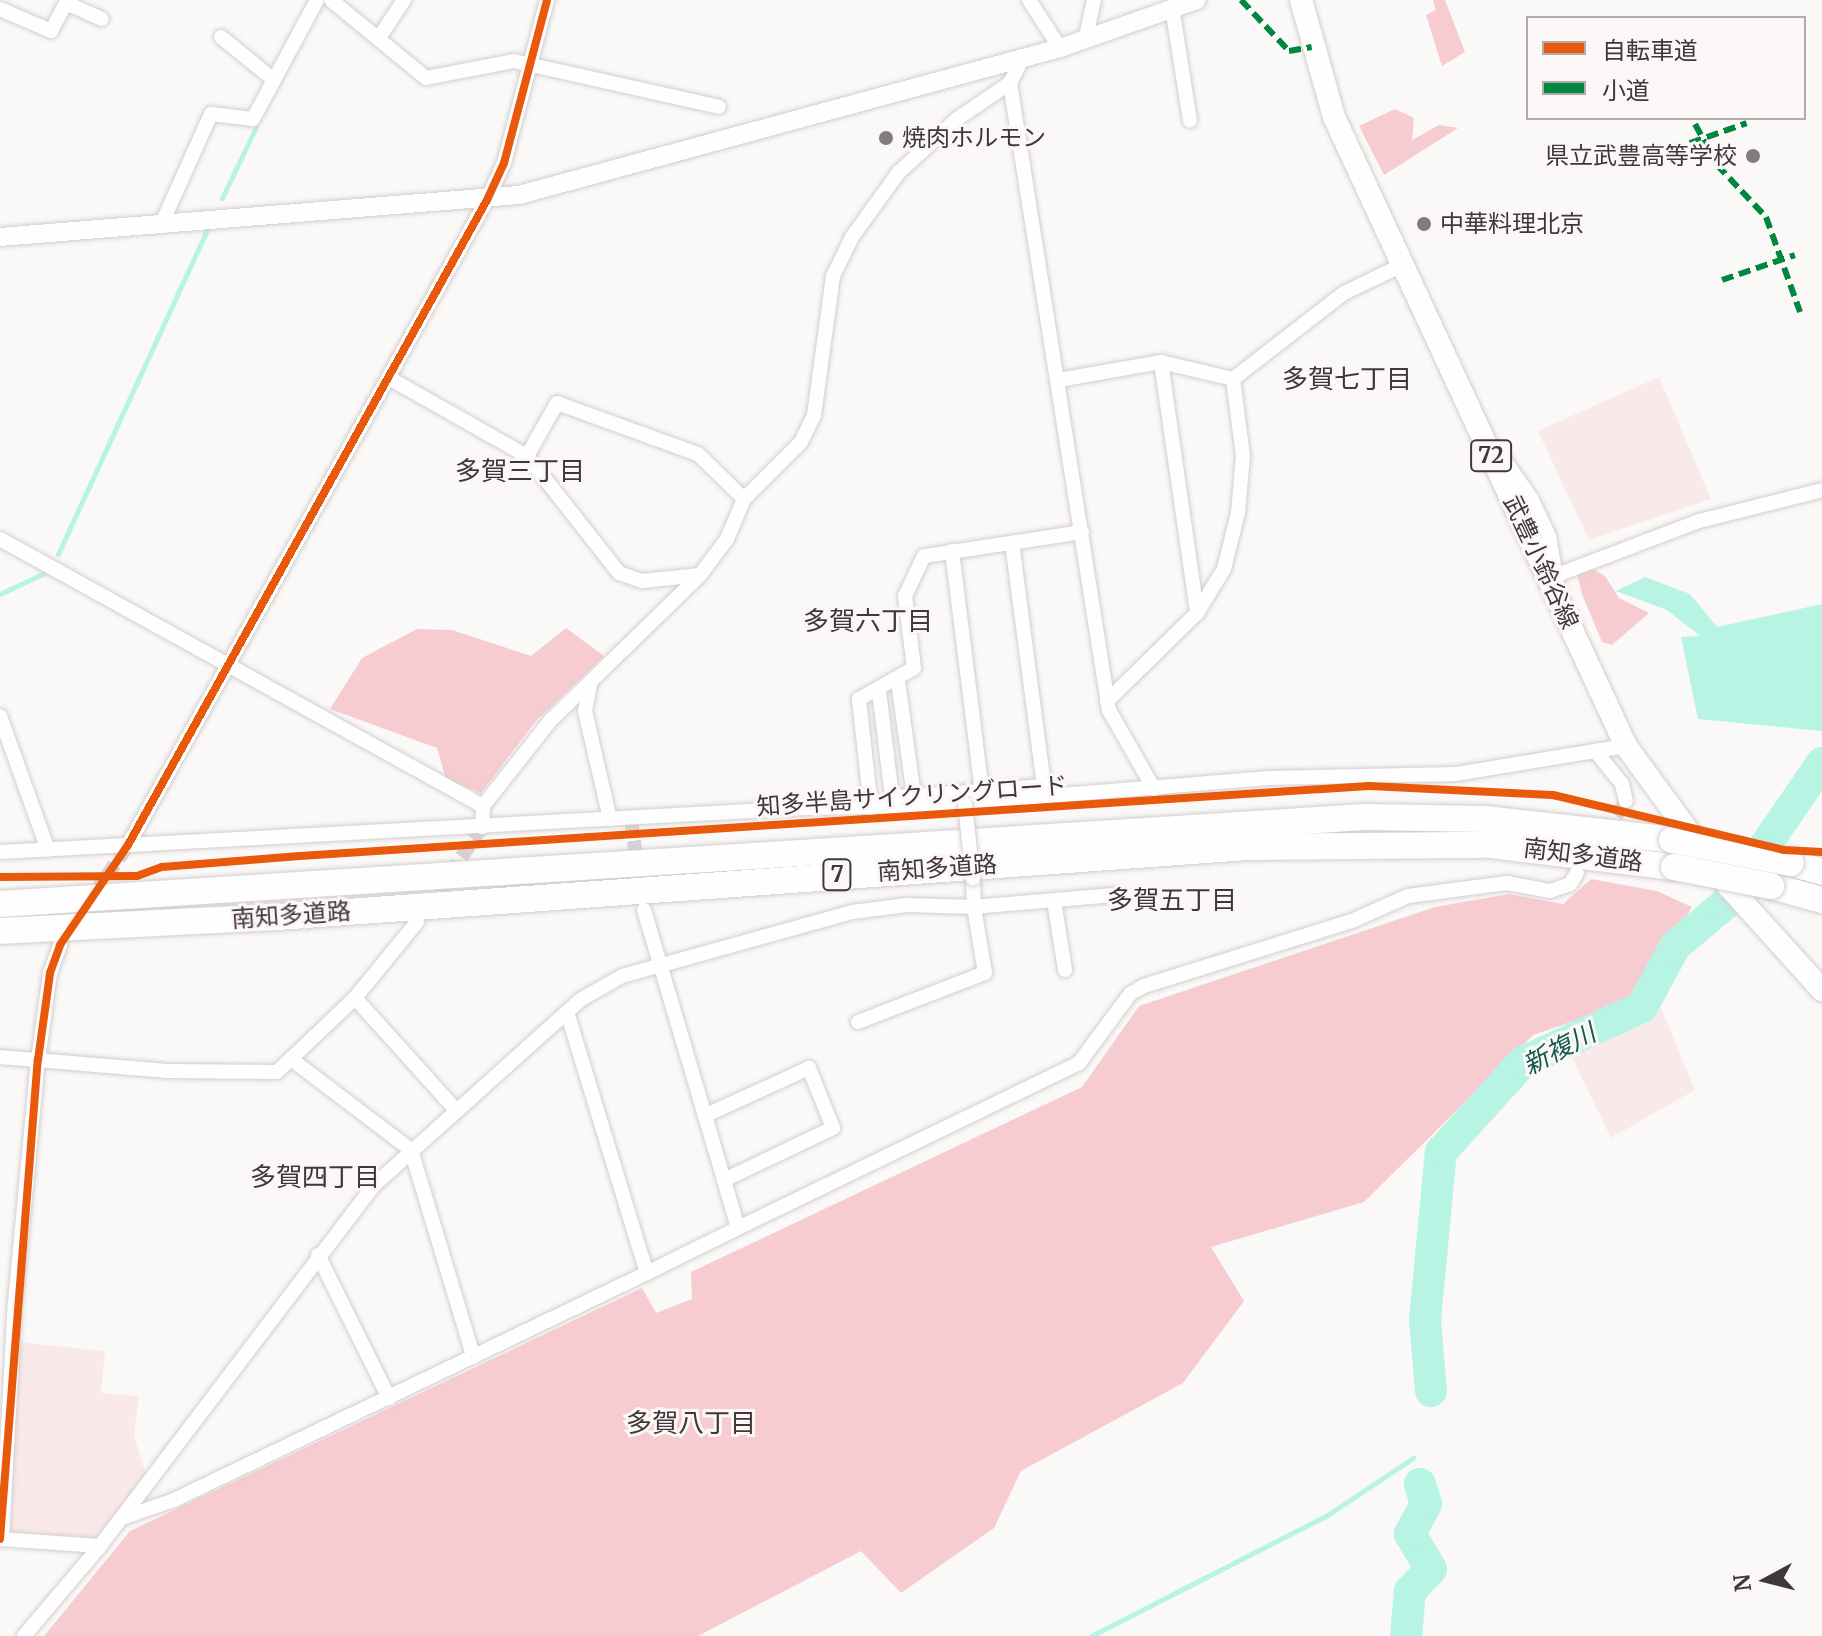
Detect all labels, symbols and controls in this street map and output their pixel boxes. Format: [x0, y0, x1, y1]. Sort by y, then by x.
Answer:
legend [1526, 16, 1806, 120]
text: 自転車道 [1602, 35, 1698, 66]
text: 小道 [1602, 75, 1650, 106]
place label: 焼肉ホルモン [902, 124, 1046, 152]
marker: 焼肉ホルモン [877, 129, 895, 147]
place label: 県立武豊高等学校 [1545, 142, 1737, 170]
marker: 県立武豊高等学校 [1744, 147, 1762, 165]
place label: 中華料理北京 [1440, 210, 1584, 238]
marker: 中華料理北京 [1415, 215, 1433, 233]
district label: 多賀七丁目 [1282, 363, 1412, 395]
road number: 72 [1469, 438, 1513, 474]
district label: 多賀三丁目 [455, 455, 585, 487]
street label: 武豊小鈴谷線 [1498, 491, 1584, 633]
district label: 多賀六丁目 [803, 605, 933, 637]
street label: 知多半島サイクリングロード [755, 771, 1069, 821]
street label: 南知多道路 [1522, 833, 1644, 877]
street label: 南知多道路 [876, 849, 998, 887]
road number: 7 [821, 857, 853, 893]
district label: 多賀五丁目 [1107, 884, 1237, 916]
street label: 南知多道路 [230, 896, 352, 934]
water label: 新複川 [1517, 1017, 1601, 1081]
district label: 多賀四丁目 [250, 1161, 380, 1193]
district label: 多賀八丁目 [626, 1407, 756, 1439]
north arrow [1726, 1540, 1806, 1620]
text: N [1727, 1573, 1757, 1593]

